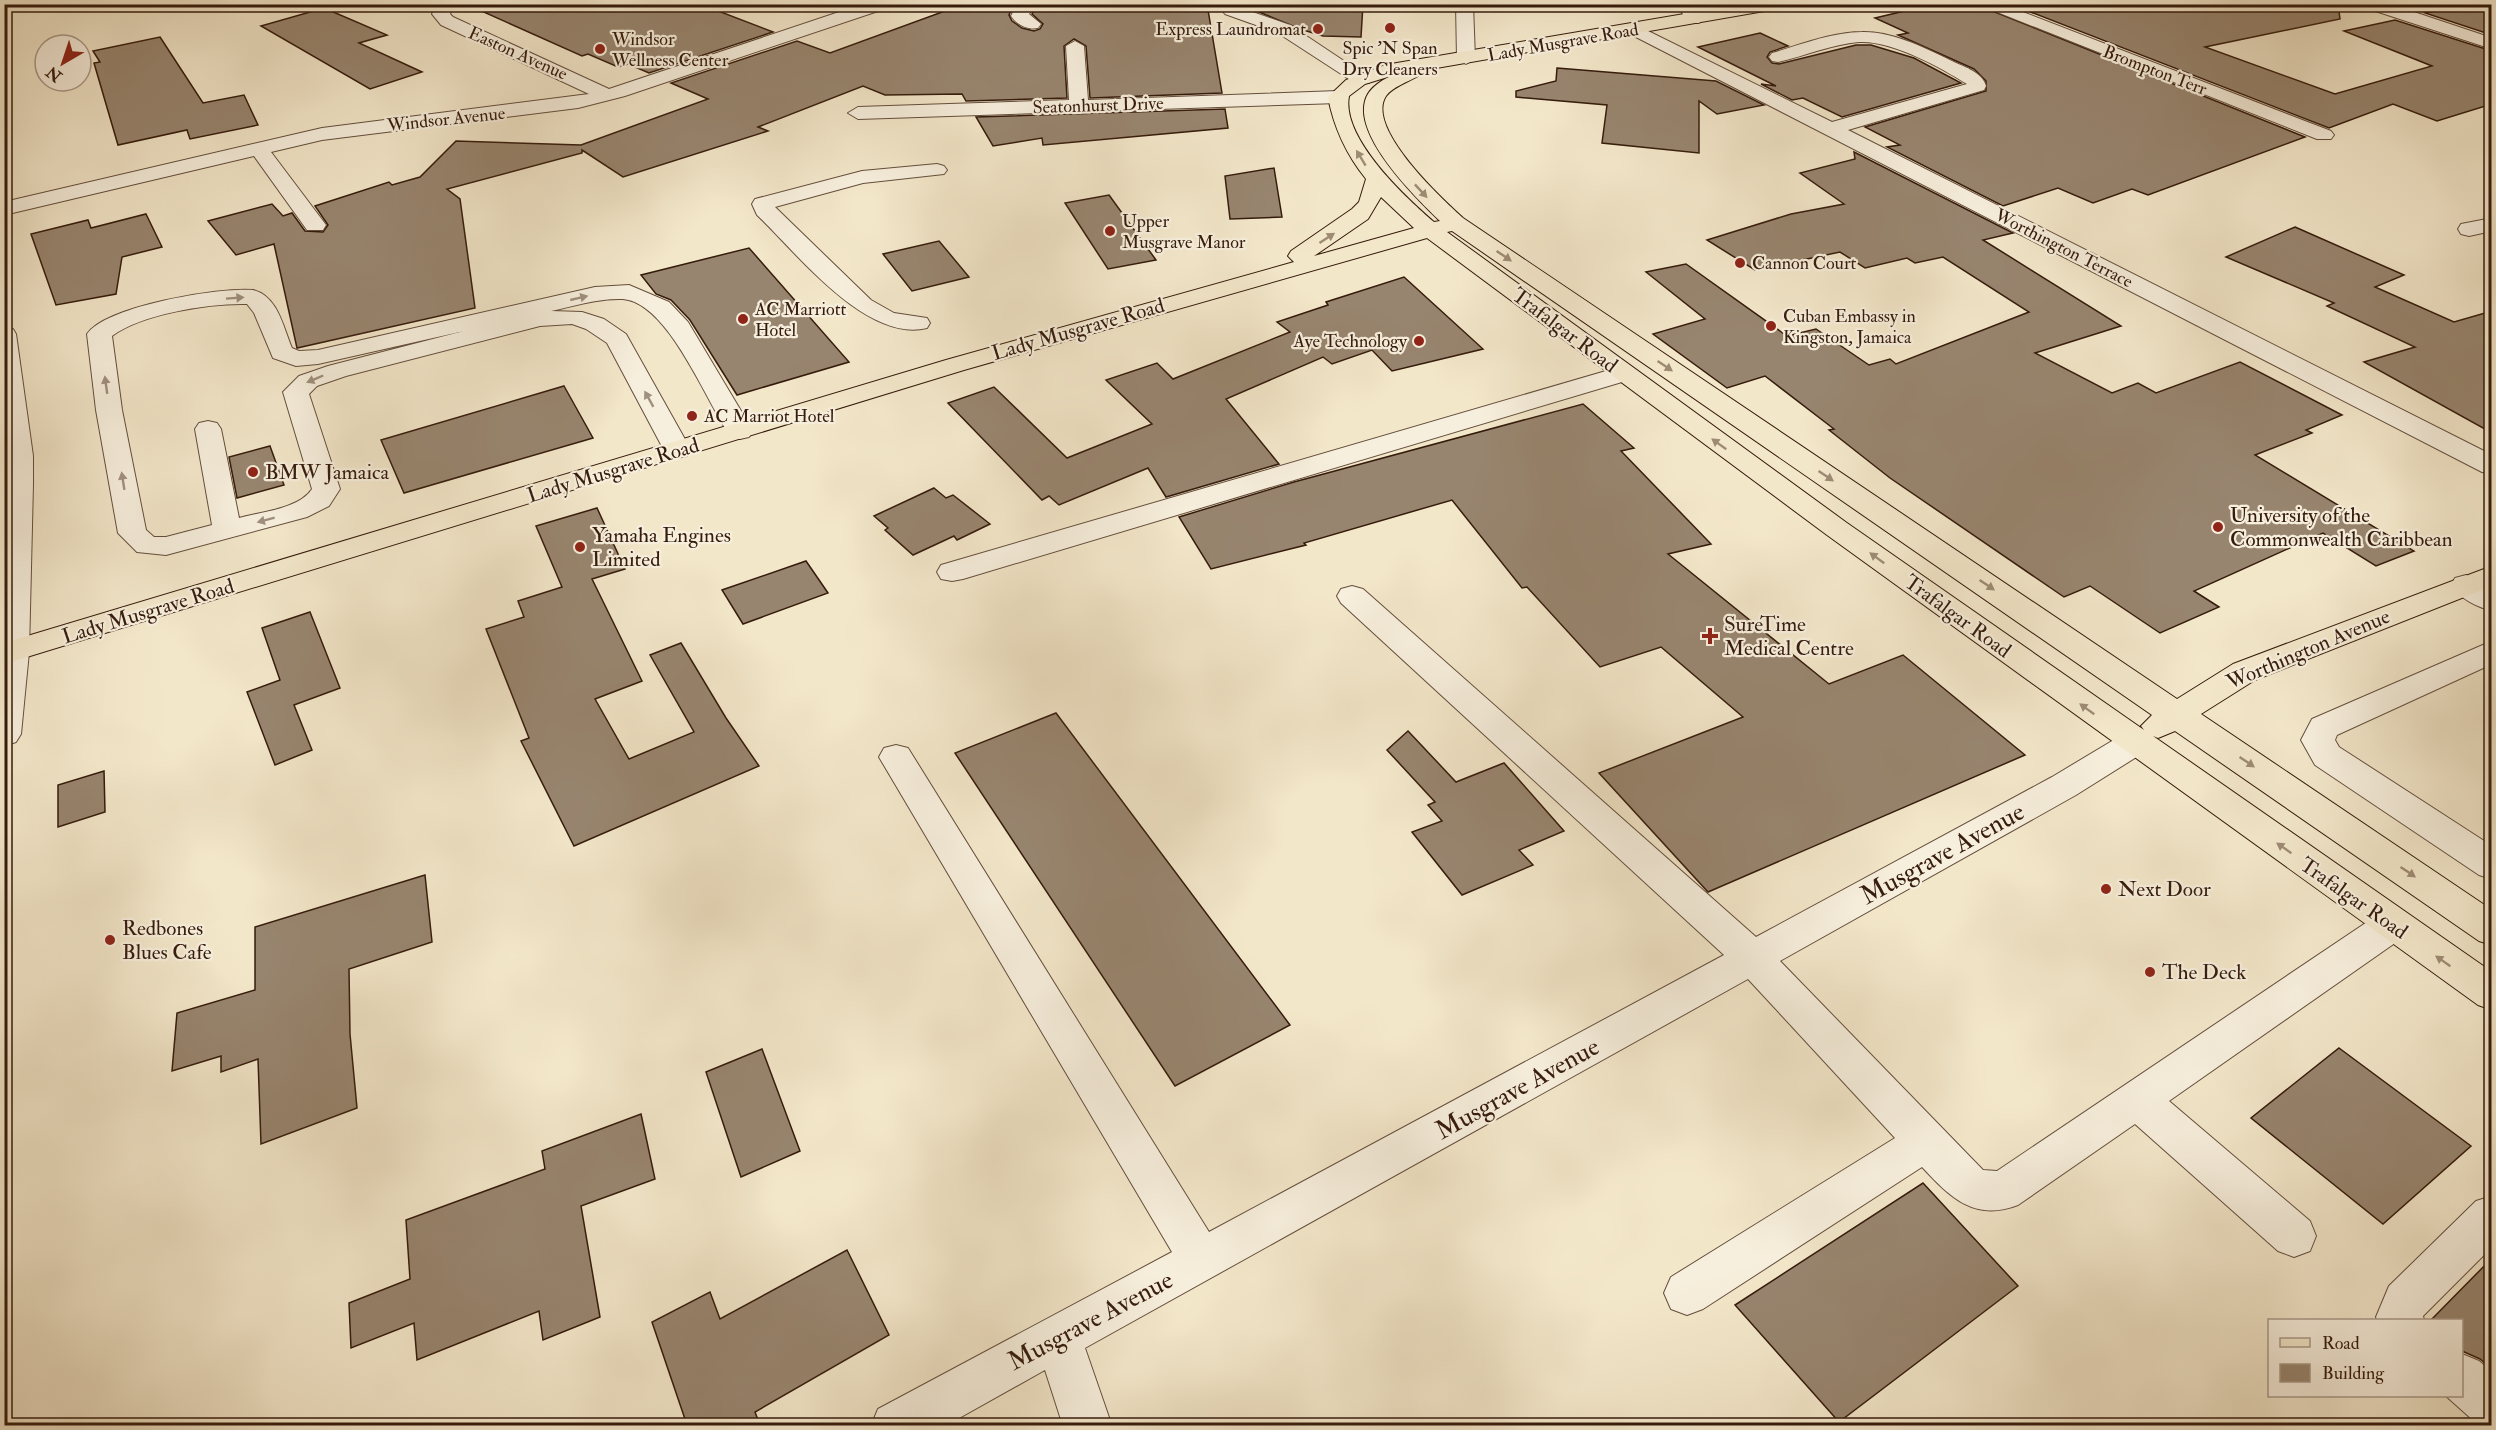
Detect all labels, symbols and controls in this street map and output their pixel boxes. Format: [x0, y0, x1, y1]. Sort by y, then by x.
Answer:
place label: Express Laundromat [1155, 18, 1306, 41]
street label: Lady Musgrave Road [1486, 18, 1640, 67]
street label: Easton Avenue [465, 21, 571, 86]
marker: Spic 'N Span Dry Cleaners [1383, 21, 1397, 35]
marker: Express Laundromat [1311, 22, 1325, 36]
place label: Windsor Wellness Center [611, 28, 729, 72]
north arrow [33, 33, 93, 93]
place label: Spic 'N Span Dry Cleaners [1342, 37, 1438, 81]
street label: Brompton Terr [2100, 40, 2210, 101]
marker: Windsor Wellness Center [593, 42, 607, 56]
text: N [42, 61, 67, 87]
street label: Seatonhurst Drive [1032, 92, 1164, 119]
street label: Windsor Avenue [385, 102, 507, 137]
one-way arrow [1356, 150, 1367, 166]
one-way arrow [1414, 183, 1427, 198]
street label: Worthington Terrace [1990, 203, 2137, 293]
place label: Upper Musgrave Manor [1122, 210, 1246, 254]
marker: Upper Musgrave Manor [1103, 224, 1117, 238]
one-way arrow [1318, 232, 1334, 244]
one-way arrow [1495, 250, 1511, 262]
place label: Cannon Court [1752, 252, 1857, 275]
marker: Cannon Court [1733, 256, 1747, 270]
street label: Trafalgar Road [1506, 282, 1624, 379]
one-way arrow [570, 292, 589, 302]
street label: Lady Musgrave Road [989, 292, 1168, 367]
one-way arrow [226, 293, 245, 302]
place label: AC Marriott Hotel [754, 298, 846, 342]
place label: Cuban Embassy in Kingston, Jamaica [1783, 305, 1916, 349]
marker: AC Marriott Hotel [736, 312, 750, 326]
marker: Cuban Embassy in Kingston, Jamaica [1764, 319, 1778, 333]
place label: Aye Technology [1293, 330, 1408, 353]
marker: Aye Technology [1412, 334, 1426, 348]
one-way arrow [1656, 360, 1672, 372]
one-way arrow [306, 375, 324, 384]
one-way arrow [101, 376, 110, 395]
one-way arrow [644, 390, 654, 407]
place label: AC Marriot Hotel [703, 405, 835, 428]
marker: AC Marriot Hotel [685, 409, 699, 423]
street label: Lady Musgrave Road [524, 431, 703, 509]
one-way arrow [1712, 438, 1728, 450]
place label: BMW Jamaica [265, 459, 389, 486]
marker: BMW Jamaica [246, 465, 260, 479]
one-way arrow [1818, 470, 1834, 481]
one-way arrow [119, 471, 128, 490]
place label: University of the Commonwealth Caribbean [2230, 502, 2453, 553]
one-way arrow [256, 515, 275, 525]
marker: University of the Commonwealth Caribbean [2211, 520, 2225, 534]
place label: Yamaha Engines Limited [592, 522, 731, 573]
marker: Yamaha Engines Limited [573, 540, 587, 554]
one-way arrow [1870, 552, 1886, 564]
street label: Trafalgar Road [1899, 569, 2017, 665]
street label: Lady Musgrave Road [59, 572, 238, 650]
one-way arrow [1979, 580, 1995, 591]
street label: Worthington Avenue [2222, 603, 2394, 696]
place label: SureTime Medical Centre [1724, 611, 1854, 662]
marker: SureTime Medical Centre [1701, 627, 1719, 645]
one-way arrow [2079, 703, 2094, 715]
one-way arrow [2239, 756, 2255, 767]
street label: Musgrave Avenue [1855, 796, 2030, 912]
one-way arrow [2276, 842, 2292, 854]
street label: Trafalgar Road [2294, 851, 2413, 946]
one-way arrow [2399, 867, 2416, 878]
place label: Next Door [2118, 876, 2211, 903]
marker: Next Door [2099, 882, 2113, 896]
place label: Redbones Blues Cafe [122, 915, 212, 966]
marker: Redbones Blues Cafe [103, 933, 117, 947]
one-way arrow [2436, 955, 2452, 967]
place label: The Deck [2162, 959, 2246, 986]
marker: The Deck [2143, 965, 2157, 979]
street label: Musgrave Avenue [1430, 1031, 1605, 1147]
street label: Musgrave Avenue [1002, 1264, 1179, 1378]
legend [2268, 1319, 2463, 1397]
text: Road [2322, 1332, 2360, 1355]
text: Building [2322, 1362, 2385, 1385]

